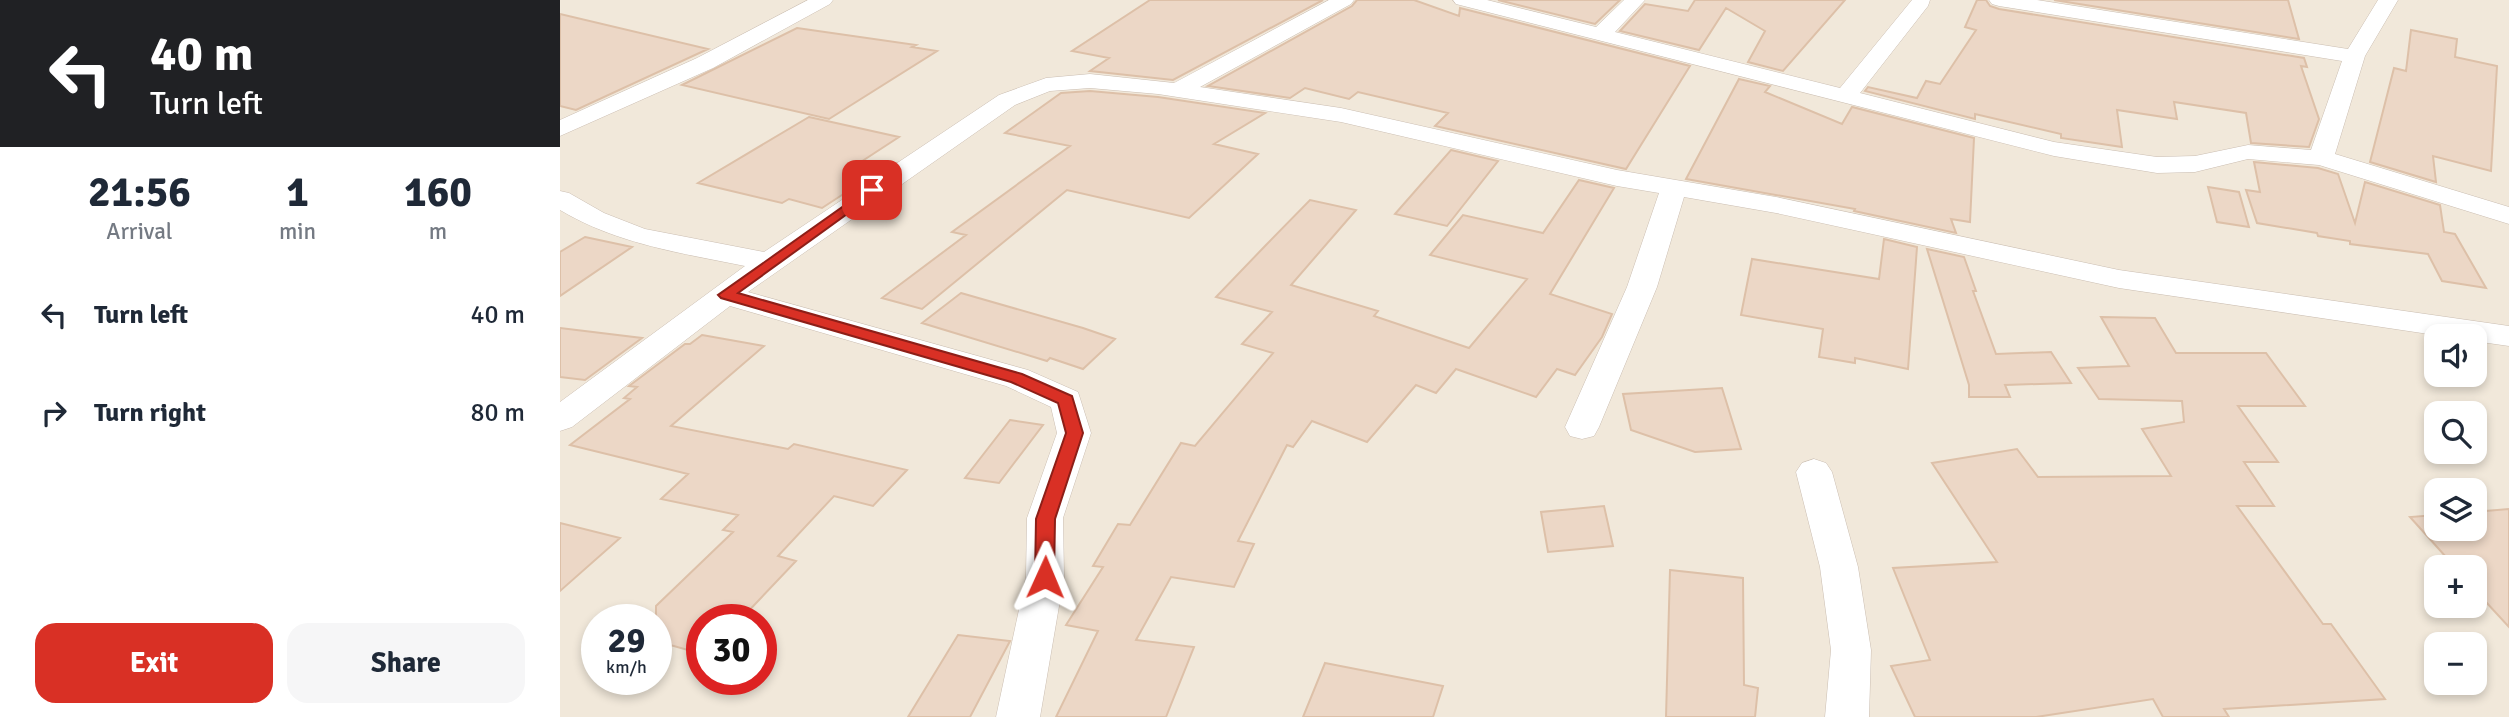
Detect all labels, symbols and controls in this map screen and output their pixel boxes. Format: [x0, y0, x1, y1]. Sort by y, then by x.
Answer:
text: 40 m [150, 24, 253, 84]
icon: left [35, 28, 126, 119]
text: Turn left [150, 84, 263, 123]
pin [842, 160, 902, 220]
text: 21:56 [88, 167, 191, 218]
text: 1 [286, 167, 309, 218]
text: 160 [404, 167, 472, 218]
icon: arrive [853, 171, 891, 209]
text: Arrival [106, 217, 173, 246]
text: min [279, 217, 316, 246]
text: m [429, 217, 447, 246]
icon: left [35, 296, 73, 334]
text: Turn left [94, 299, 188, 331]
text: 40 m [470, 299, 525, 331]
map controls [2424, 324, 2487, 695]
button: sound [2424, 324, 2487, 387]
icon: right [35, 394, 73, 432]
text: Turn right [94, 397, 206, 429]
text: 80 m [470, 397, 525, 429]
button: search [2424, 401, 2487, 464]
button: layers [2424, 478, 2487, 541]
position arrow [1008, 540, 1082, 614]
button: + [2424, 555, 2487, 618]
speed limit sign: 30 [686, 604, 777, 695]
text: 29 [608, 619, 645, 662]
button: Exit [35, 623, 273, 703]
button: Share [287, 623, 525, 703]
button: − [2424, 632, 2487, 695]
text: km/h [606, 656, 647, 678]

